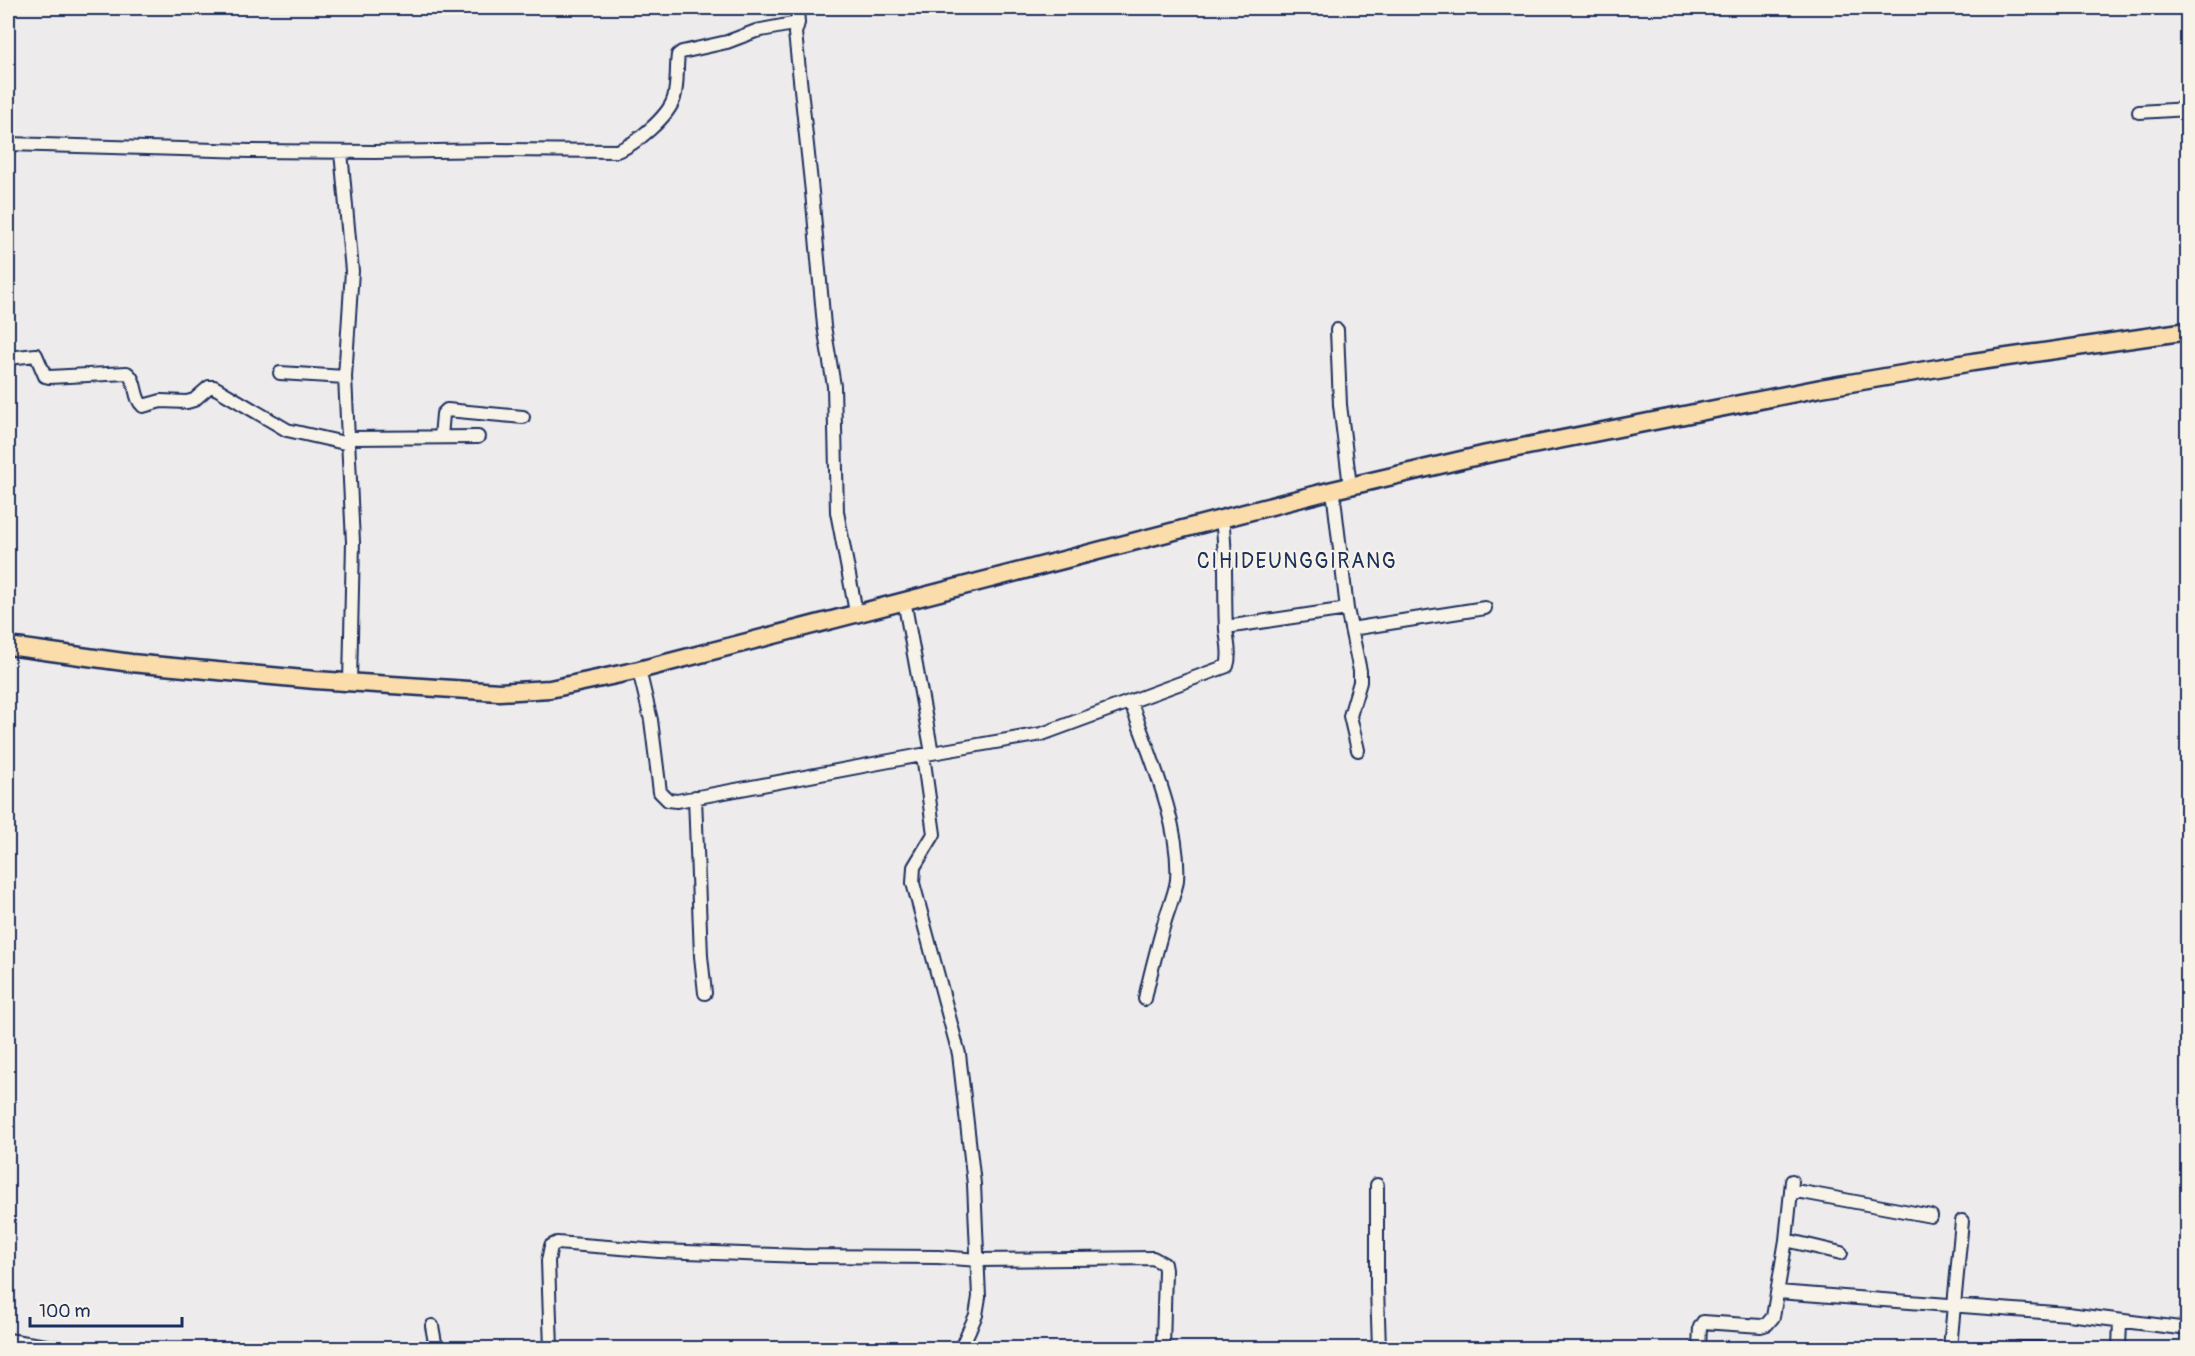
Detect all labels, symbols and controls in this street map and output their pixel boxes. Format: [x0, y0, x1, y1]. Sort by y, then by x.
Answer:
district label: CIHIDEUNGGIRANG [1197, 548, 1397, 575]
scale bar [30, 1290, 182, 1328]
text: 100 m [39, 1300, 91, 1323]

